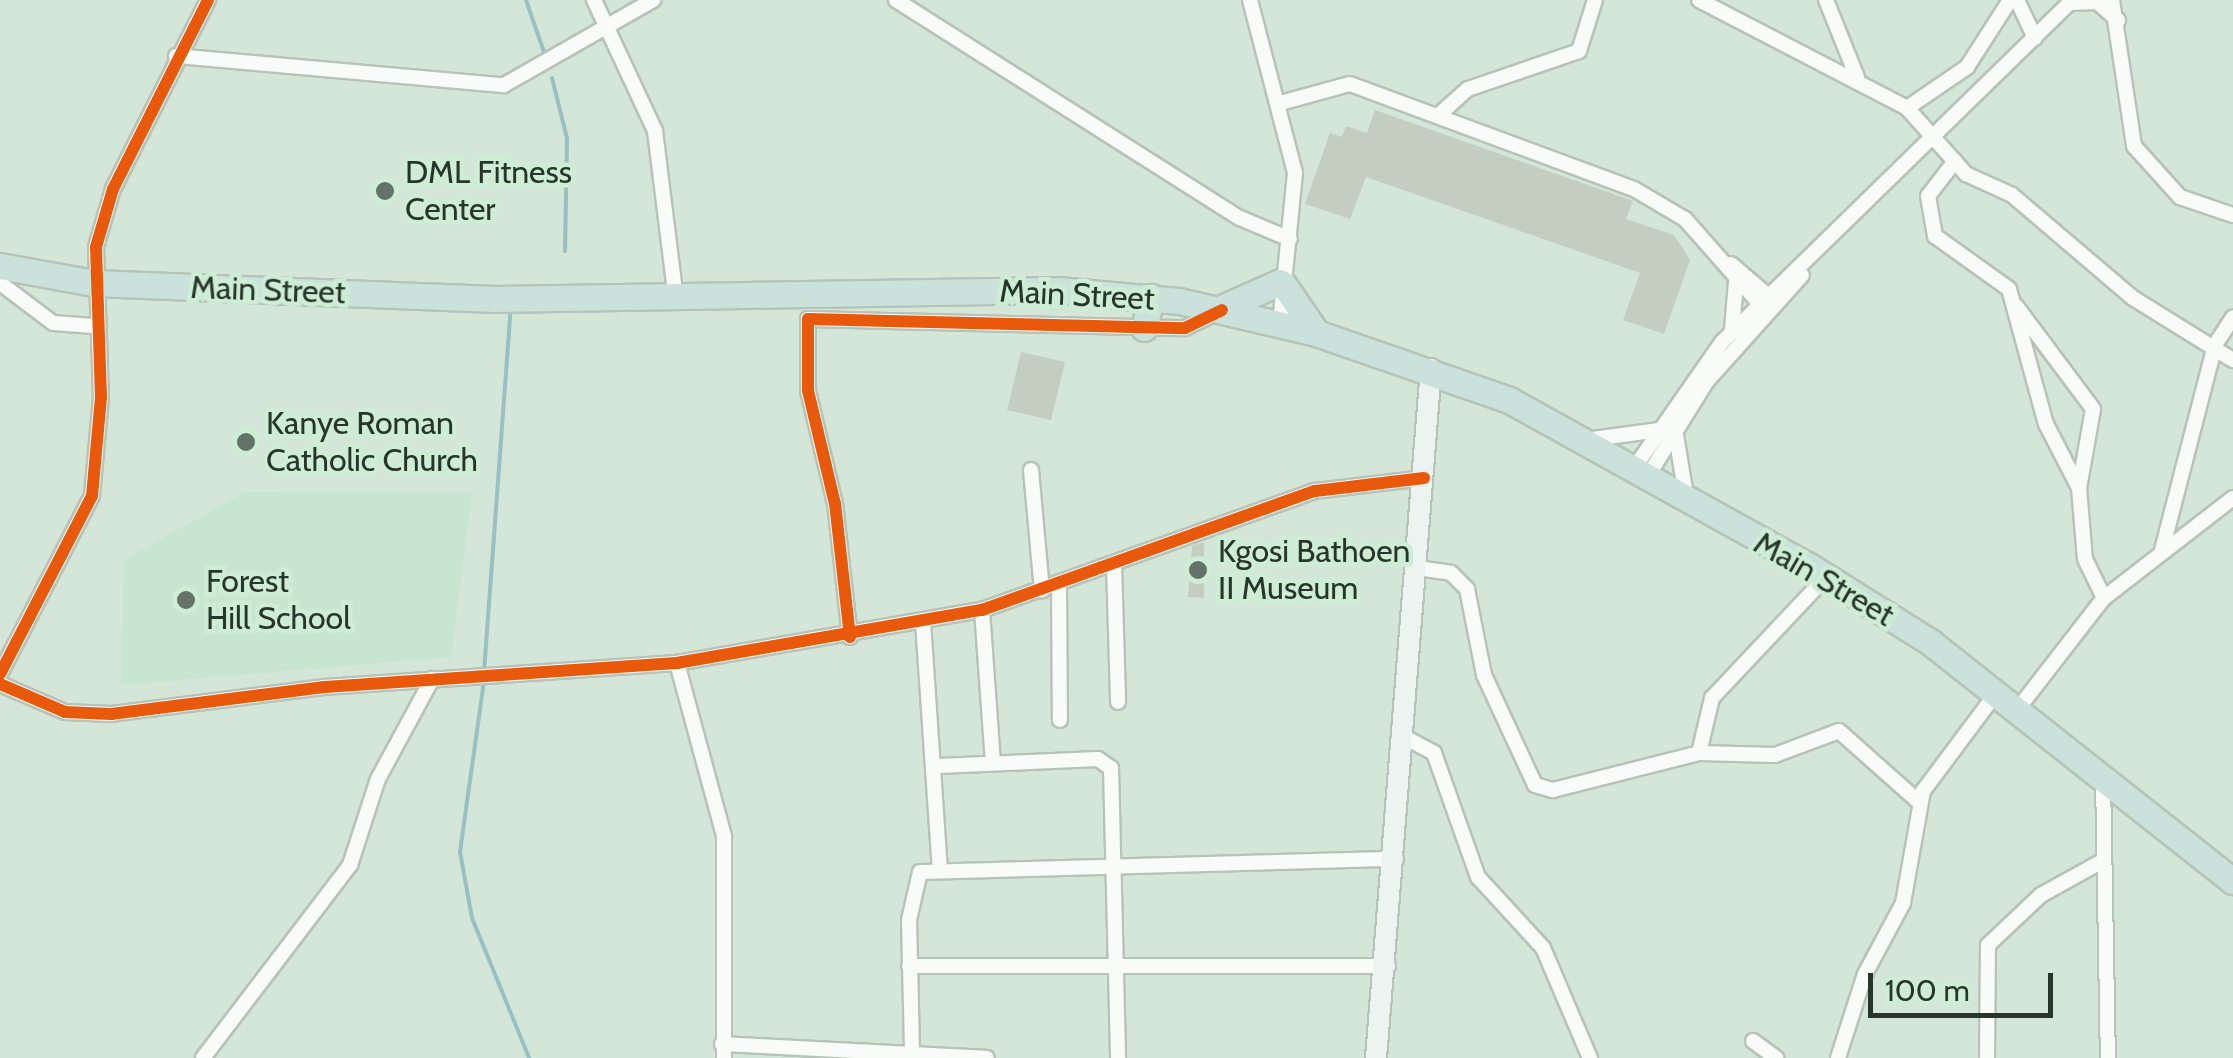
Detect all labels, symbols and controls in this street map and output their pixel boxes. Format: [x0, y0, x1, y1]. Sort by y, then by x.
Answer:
place label: DML Fitness Center [405, 154, 572, 229]
marker: DML Fitness Center [374, 180, 396, 202]
street label: Main Street [190, 268, 346, 312]
street label: Main Street [998, 272, 1156, 318]
place label: Kanye Roman Catholic Church [266, 405, 478, 480]
marker: Kanye Roman Catholic Church [235, 431, 257, 453]
street label: Main Street [1747, 524, 1901, 634]
place label: Kgosi Bathoen II Museum [1218, 533, 1410, 608]
marker: Kgosi Bathoen II Museum [1187, 559, 1209, 581]
place label: Forest Hill School [206, 563, 351, 638]
marker: Forest Hill School [175, 589, 197, 611]
scale bar [1873, 953, 2058, 1015]
text: 100 m [1885, 972, 1970, 1009]

